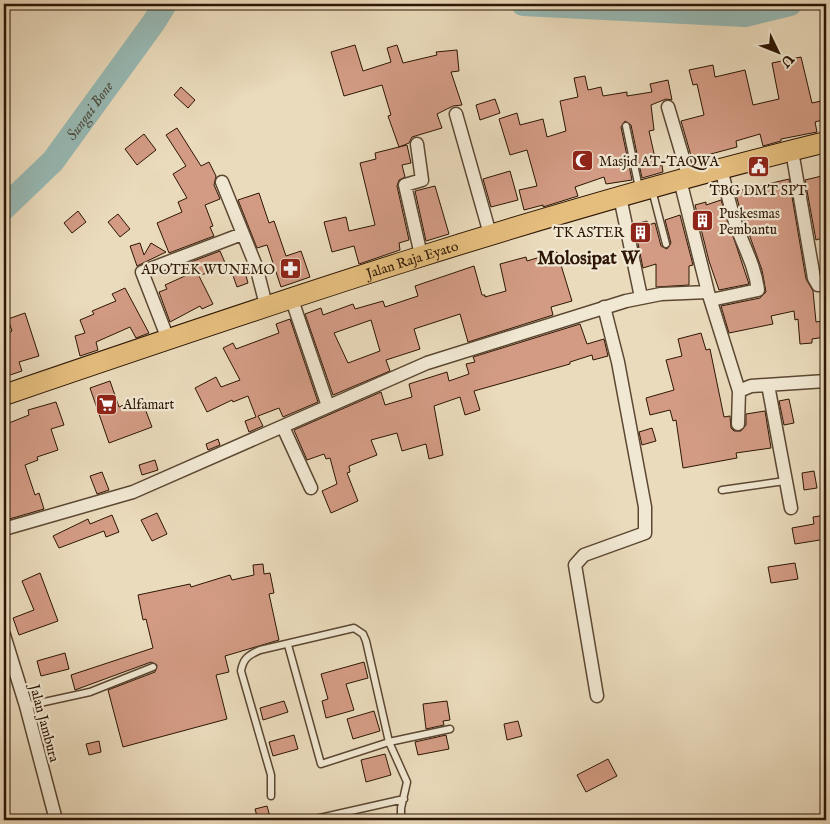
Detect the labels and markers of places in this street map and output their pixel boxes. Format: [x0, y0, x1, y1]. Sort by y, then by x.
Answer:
mosque icon: Masjid AT-TAQWA [571, 149, 595, 173]
place label: Masjid AT-TAQWA [599, 153, 720, 171]
public building icon: TBG DMT SPT [746, 155, 770, 179]
place label: TBG DMT SPT [710, 182, 807, 200]
place label: Puskesmas Pembantu [719, 205, 780, 239]
building icon: Puskesmas Pembantu [691, 209, 715, 233]
building icon: TK ASTER [628, 220, 652, 244]
place label: TK ASTER [554, 224, 624, 242]
pharmacy icon: APOTEK WUNEMO [279, 257, 303, 281]
place label: APOTEK WUNEMO [140, 261, 275, 279]
supermarket icon: Alfamart [95, 392, 119, 416]
place label: Alfamart [122, 396, 174, 414]

